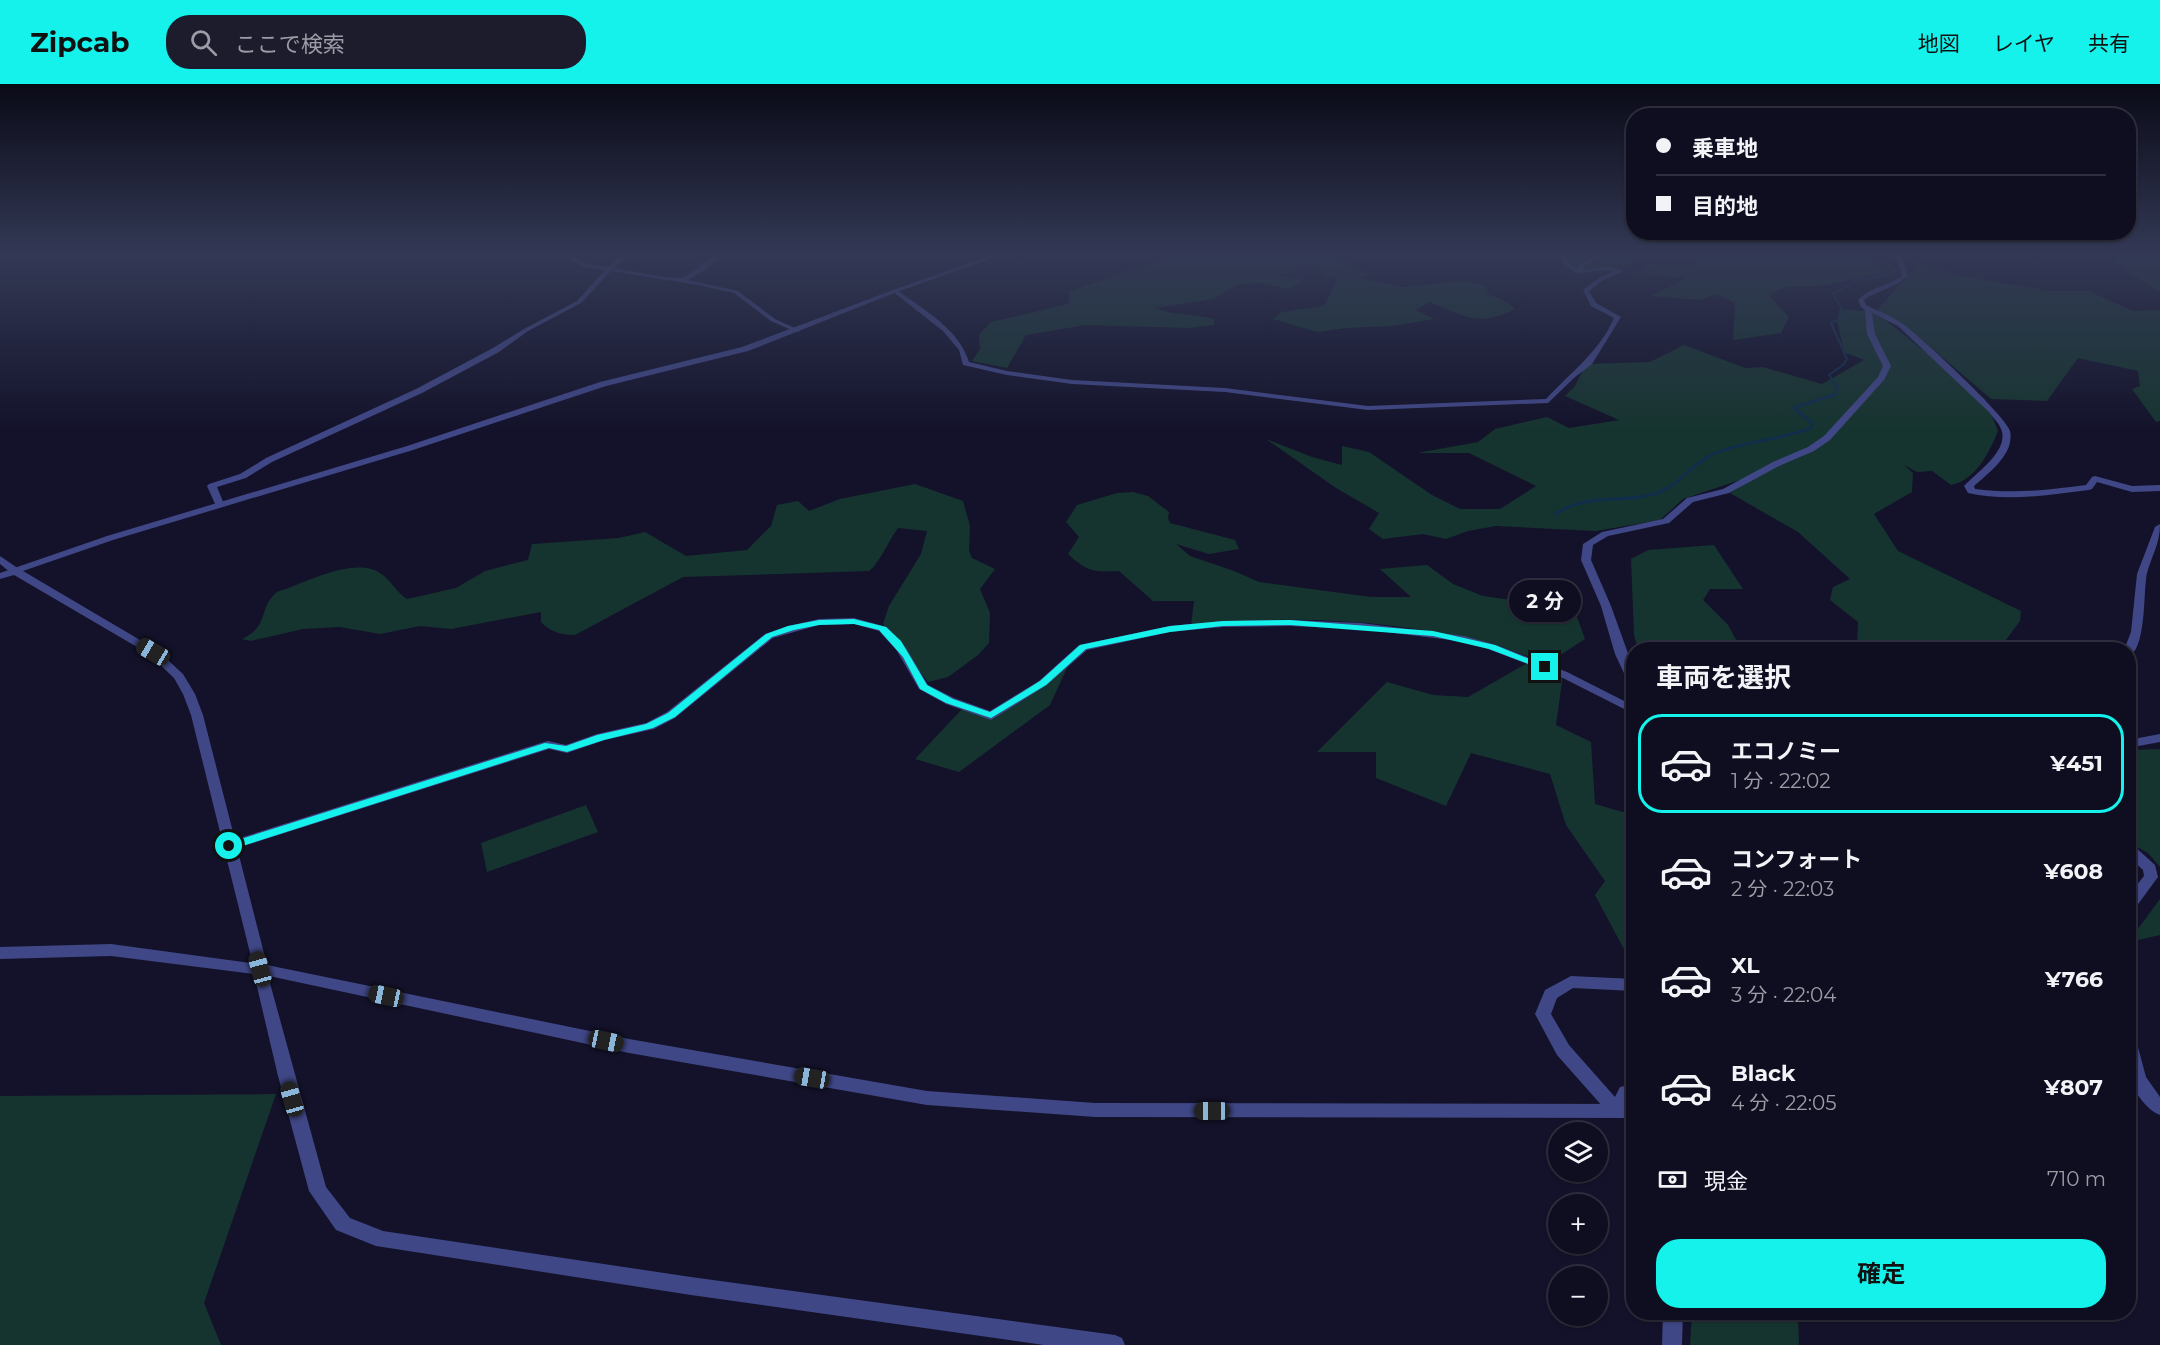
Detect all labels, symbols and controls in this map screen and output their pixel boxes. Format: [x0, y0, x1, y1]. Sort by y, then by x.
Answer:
search box [166, 15, 586, 69]
text: Zipcab [30, 25, 130, 59]
icon: search [187, 26, 220, 59]
text: ここで検索 [235, 31, 345, 58]
text: 地図 [1918, 31, 1960, 56]
text: レイヤ [1993, 31, 2055, 56]
text: 共有 [2088, 31, 2130, 56]
text: 乗車地 [1692, 135, 1758, 162]
text: 目的地 [1692, 193, 1758, 220]
callout: 2 分 [1509, 580, 1581, 622]
text: 2 分 [1526, 589, 1564, 613]
car [133, 635, 173, 669]
route end [1531, 653, 1558, 680]
text: 車両を選択 [1656, 661, 1791, 694]
icon: car [1659, 737, 1713, 791]
text: エコノミー [1731, 738, 1841, 765]
text: ¥451 [2050, 750, 2103, 777]
text: 1 分 · 22:02 [1731, 769, 1831, 793]
route start [215, 832, 242, 859]
icon: car [1659, 845, 1713, 899]
text: コンフォート [1731, 846, 1862, 873]
text: ¥608 [2044, 858, 2103, 885]
text: 2 分 · 22:03 [1731, 877, 1834, 901]
car [247, 949, 273, 989]
text: XL [1731, 952, 1760, 979]
icon: car [1659, 953, 1713, 1007]
text: ¥766 [2045, 966, 2103, 993]
car [367, 983, 405, 1009]
text: 3 分 · 22:04 [1731, 983, 1836, 1007]
car [587, 1028, 625, 1054]
text: Black [1731, 1060, 1795, 1087]
icon: car [1659, 1061, 1713, 1115]
car [793, 1066, 831, 1090]
text: ¥807 [2044, 1074, 2103, 1101]
car [278, 1079, 306, 1119]
text: 4 分 · 22:05 [1731, 1091, 1837, 1115]
car [1194, 1102, 1230, 1120]
map controls [1548, 1122, 1608, 1326]
button: layers [1548, 1122, 1608, 1182]
icon: cash [1656, 1163, 1689, 1196]
text: 710 m [2047, 1167, 2106, 1191]
text: 現金 [1704, 1168, 1748, 1195]
button: + [1548, 1194, 1608, 1254]
button: 確定 [1656, 1239, 2106, 1308]
button: − [1548, 1266, 1608, 1326]

